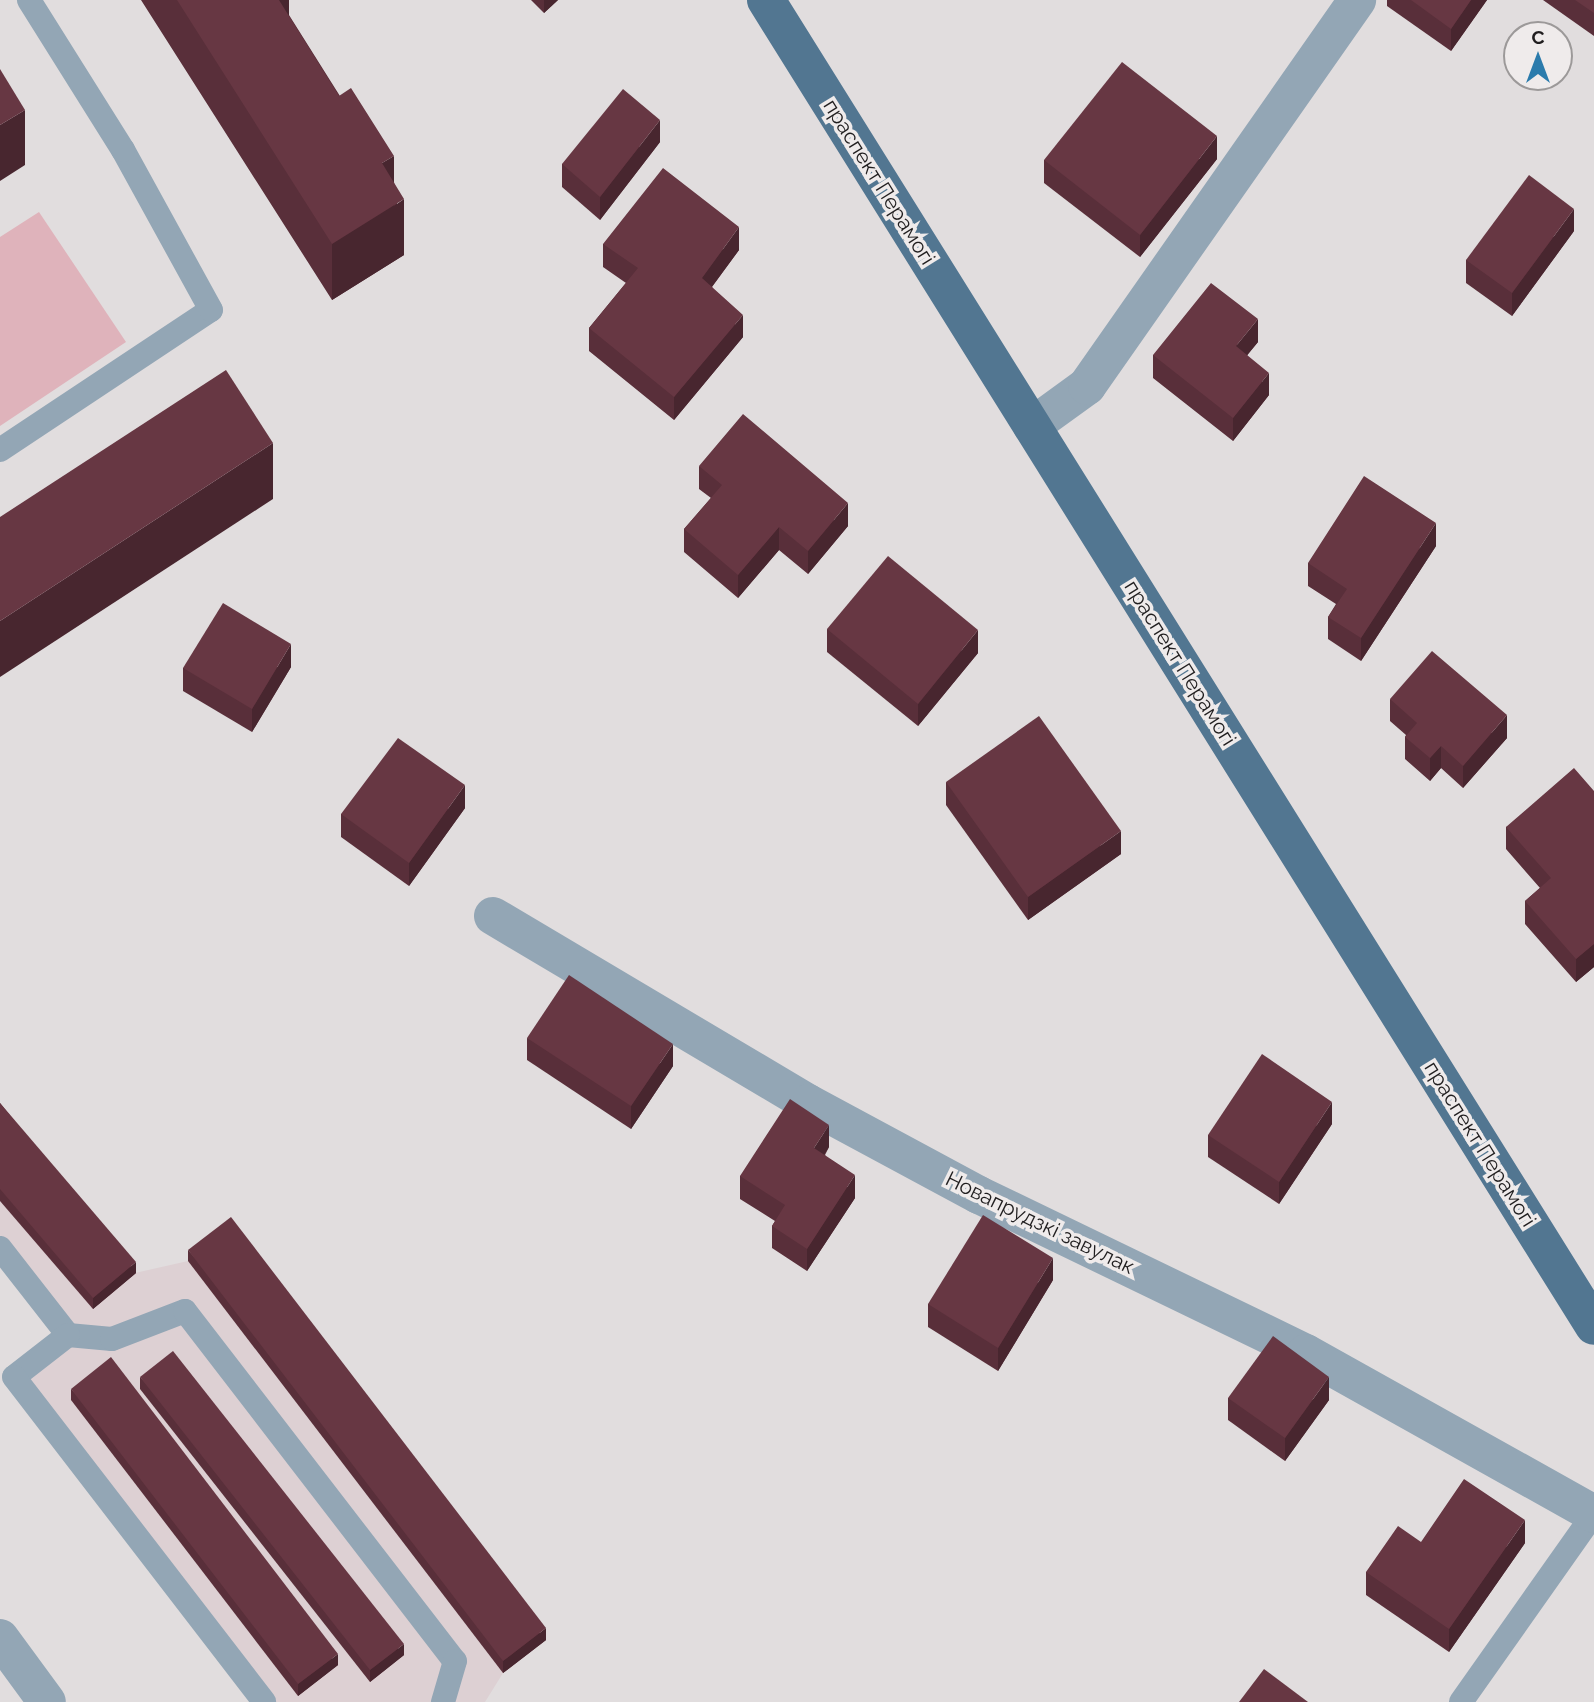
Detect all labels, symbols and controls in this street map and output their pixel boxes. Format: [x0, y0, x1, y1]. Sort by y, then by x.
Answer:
north arrow [1503, 21, 1573, 91]
text: С [1531, 26, 1545, 48]
street label: праспект Перамогі [818, 95, 940, 269]
street label: праспект Перамогі [1119, 576, 1241, 750]
street label: праспект Перамогі [1419, 1057, 1541, 1231]
street label: Новапрудзкі завулак [941, 1166, 1139, 1280]

